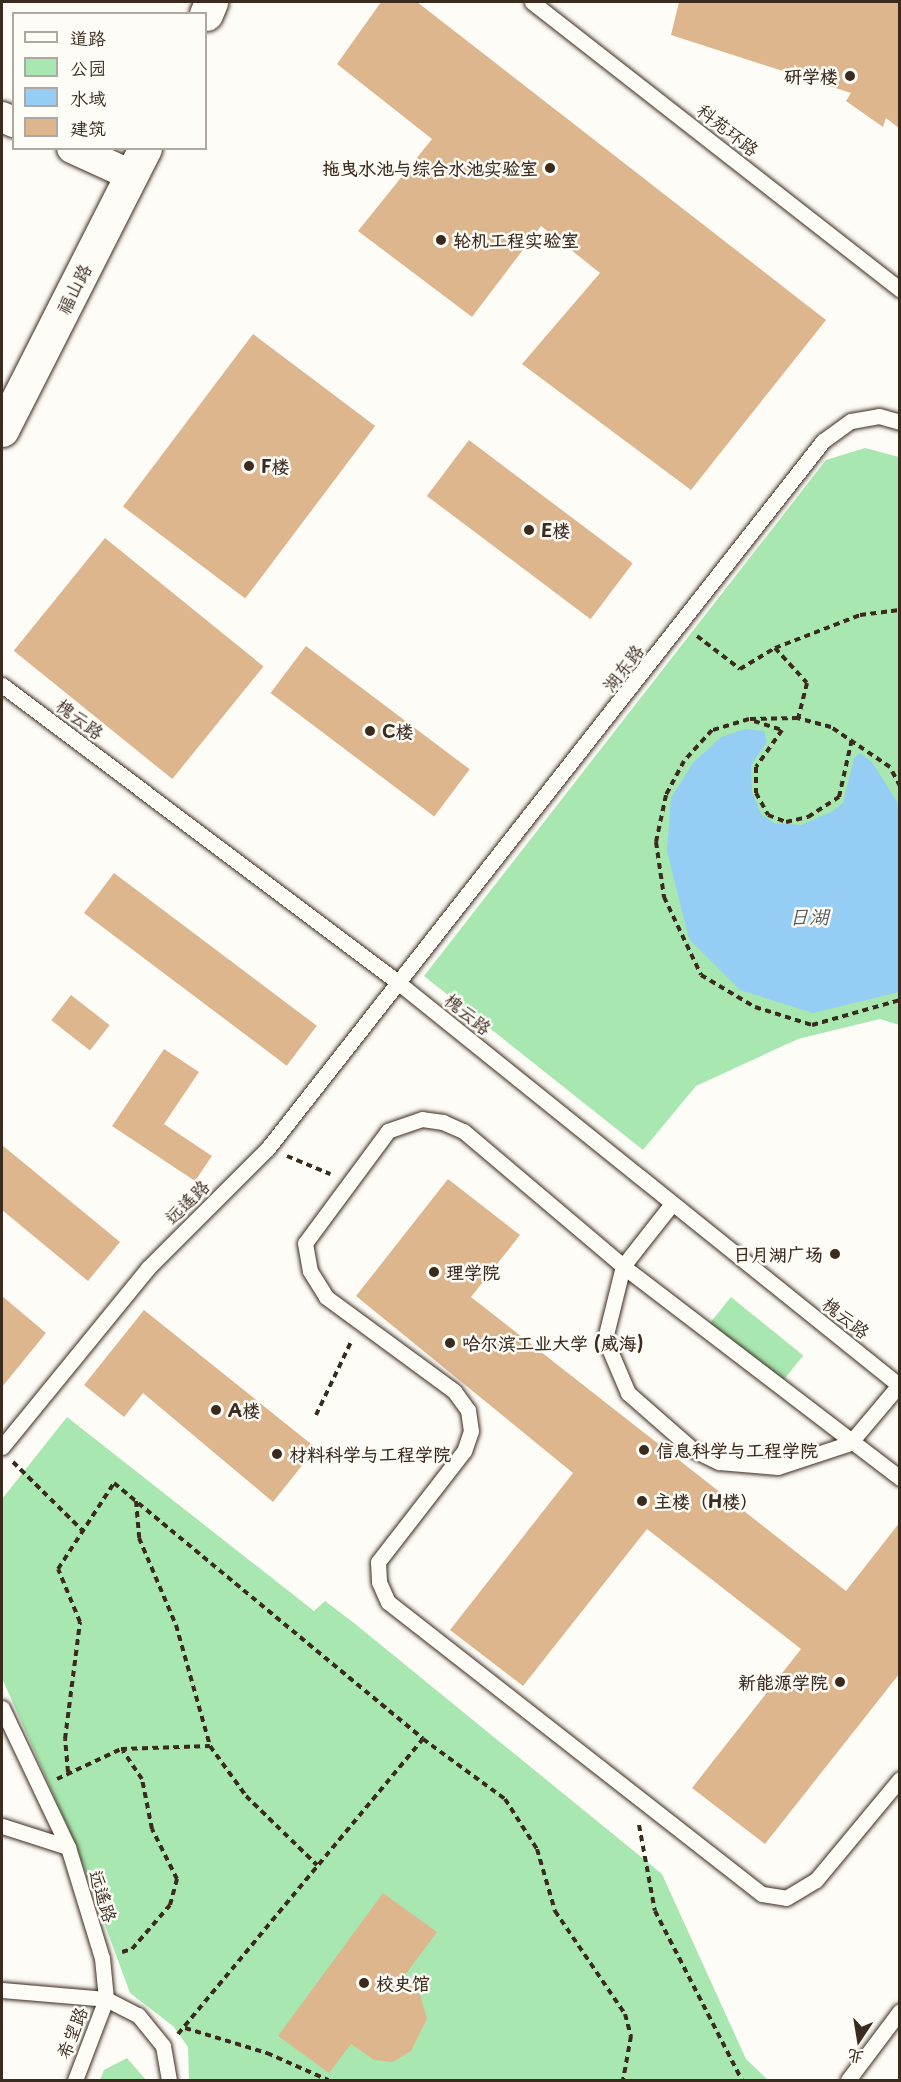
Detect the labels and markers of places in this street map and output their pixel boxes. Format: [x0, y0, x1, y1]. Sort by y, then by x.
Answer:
place label: 研学楼 [784, 65, 838, 87]
marker: 研学楼 [843, 69, 857, 83]
place label: 拖曳水池与综合水池实验室 [322, 157, 538, 179]
marker: 拖曳水池与综合水池实验室 [543, 161, 557, 175]
place label: 轮机工程实验室 [453, 229, 579, 251]
marker: 轮机工程实验室 [434, 233, 448, 247]
place label: F楼 [261, 455, 290, 477]
marker: F楼 [242, 459, 256, 473]
place label: E楼 [541, 519, 570, 541]
marker: E楼 [522, 523, 536, 537]
place label: C楼 [382, 720, 414, 742]
marker: C楼 [363, 724, 377, 738]
place label: 日月湖广场 [733, 1243, 823, 1265]
marker: 日月湖广场 [828, 1247, 842, 1261]
place label: 理学院 [446, 1261, 500, 1283]
marker: 理学院 [427, 1265, 441, 1279]
place label: 哈尔滨工业大学 (威海) [462, 1332, 643, 1354]
marker: 哈尔滨工业大学 (威海) [443, 1336, 457, 1350]
place label: A楼 [228, 1399, 260, 1421]
marker: A楼 [209, 1403, 223, 1417]
place label: 信息科学与工程学院 [656, 1439, 818, 1461]
place label: 材料科学与工程学院 [289, 1443, 451, 1465]
marker: 信息科学与工程学院 [637, 1443, 651, 1457]
marker: 材料科学与工程学院 [270, 1447, 284, 1461]
place label: 主楼（H楼） [654, 1490, 758, 1512]
marker: 主楼（H楼） [635, 1494, 649, 1508]
place label: 新能源学院 [738, 1671, 828, 1693]
marker: 新能源学院 [833, 1675, 847, 1689]
place label: 校史馆 [376, 1972, 430, 1994]
marker: 校史馆 [357, 1976, 371, 1990]

